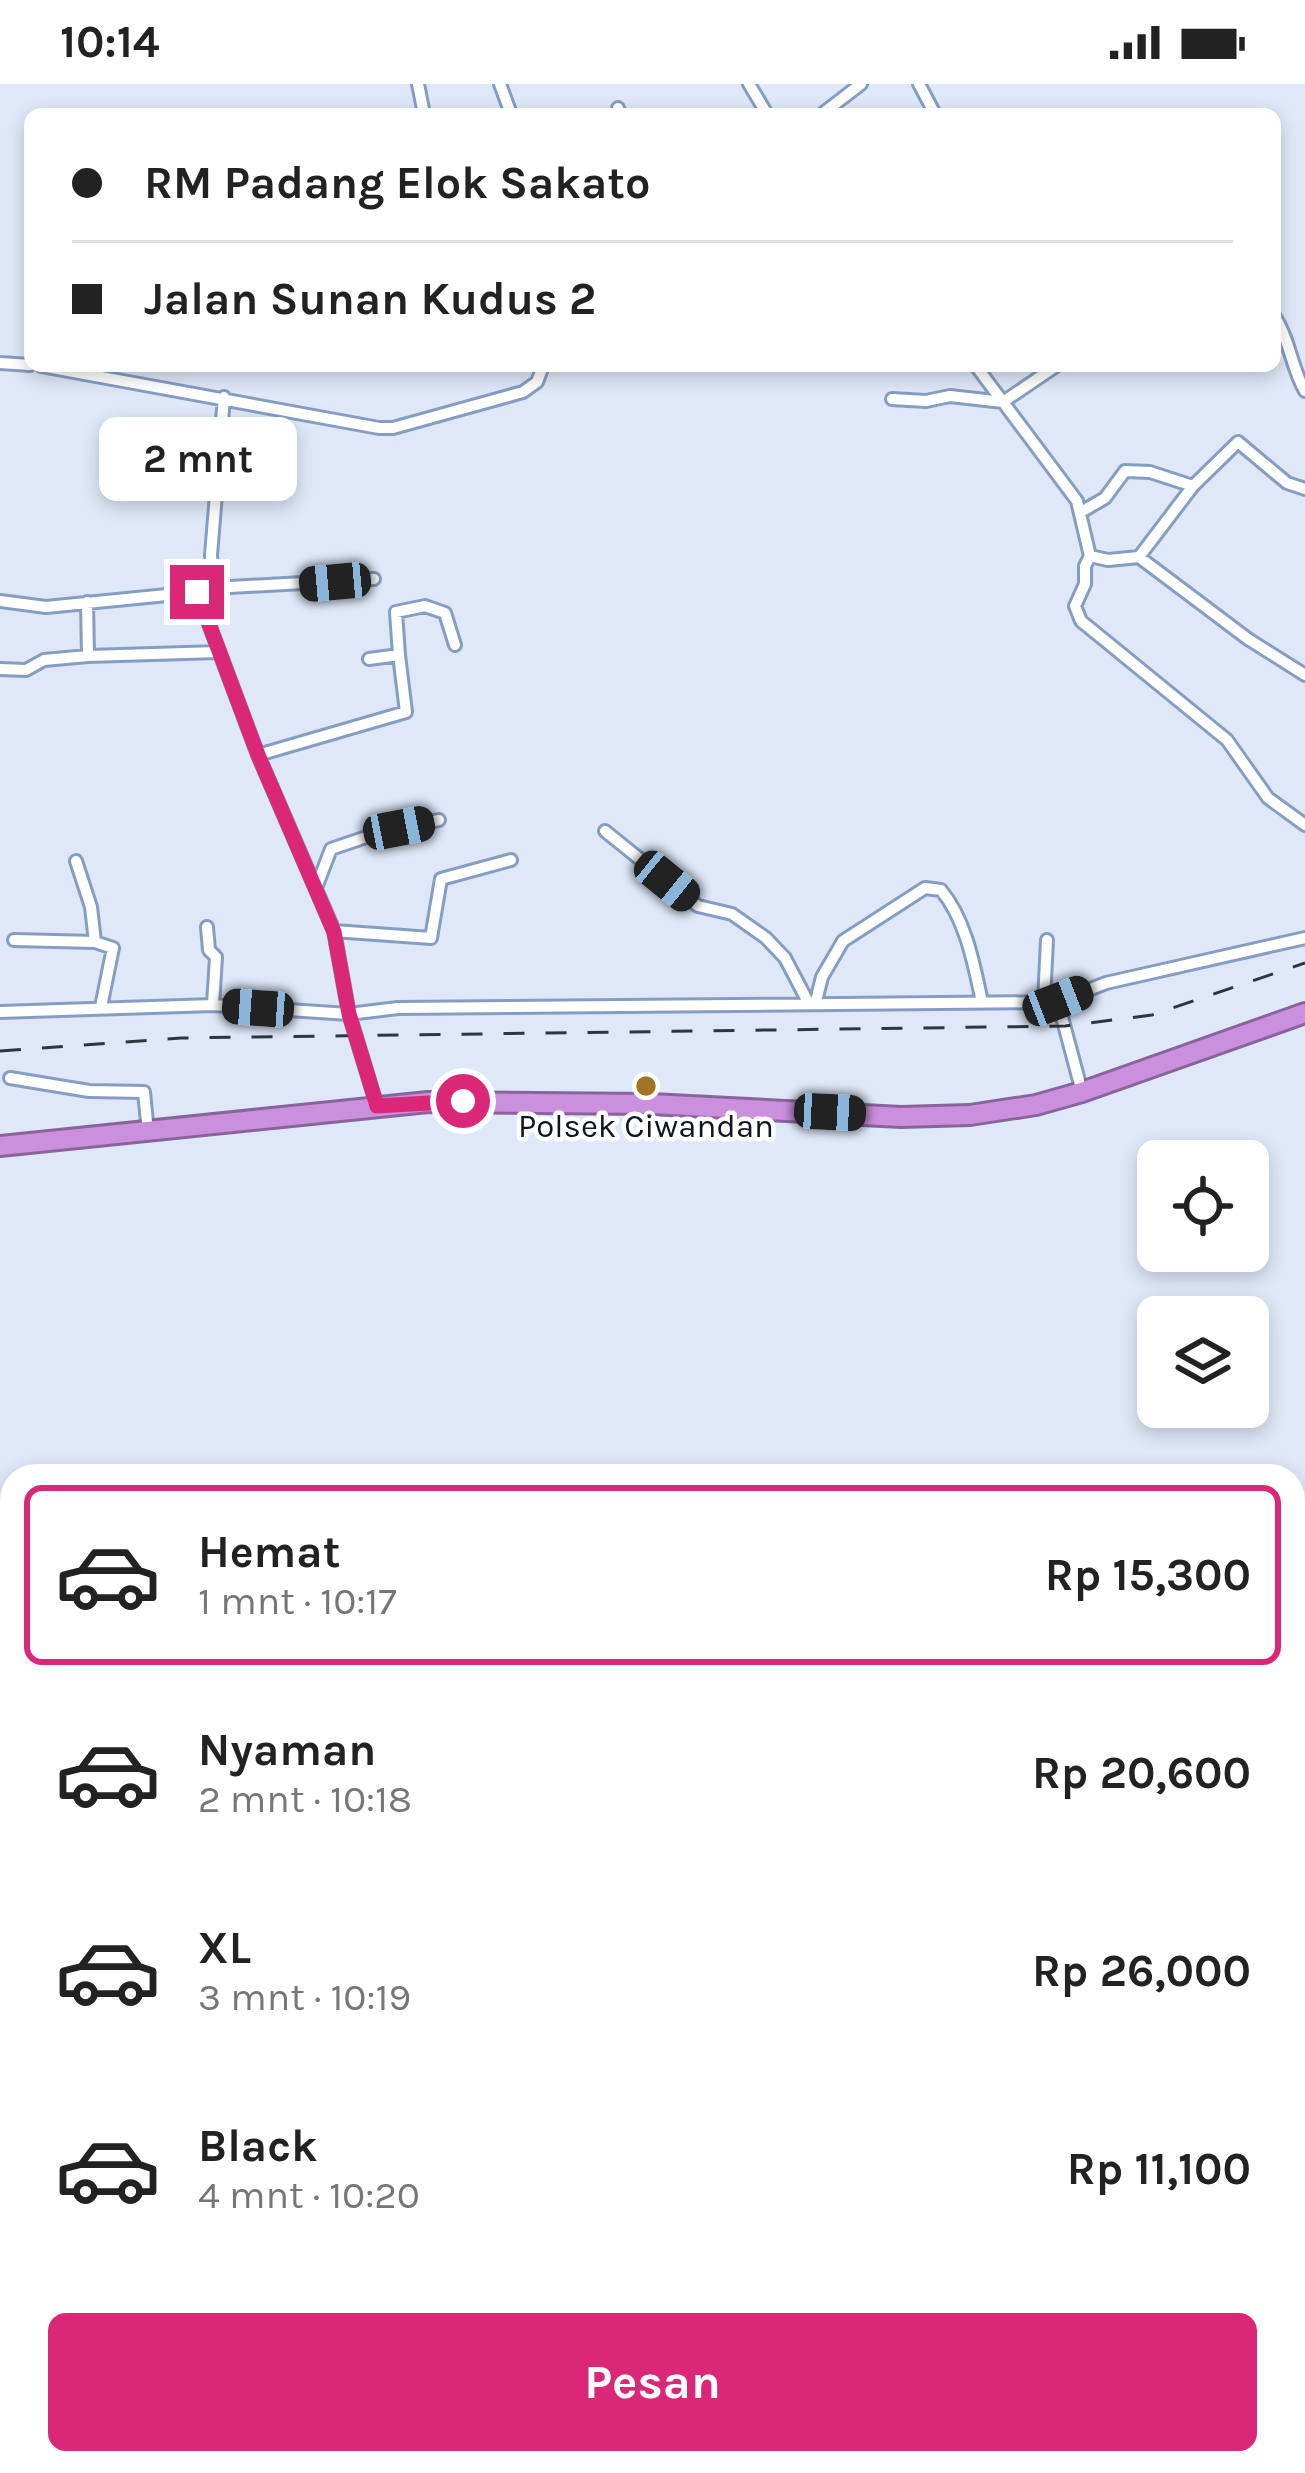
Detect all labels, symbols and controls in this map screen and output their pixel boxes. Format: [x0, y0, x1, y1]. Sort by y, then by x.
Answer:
text: 10:14 [60, 16, 159, 68]
text: RM Padang Elok Sakato [144, 157, 650, 209]
text: Jalan Sunan Kudus 2 [144, 273, 596, 325]
callout: 2 mnt [98, 418, 296, 502]
text: 2 mnt [143, 436, 253, 482]
car [298, 561, 372, 603]
route end [170, 565, 224, 619]
car [360, 803, 438, 853]
car [628, 844, 706, 918]
car [1018, 971, 1098, 1031]
car [221, 988, 295, 1028]
marker: Polsek Ciwandan [633, 1073, 659, 1099]
route start [436, 1074, 490, 1128]
car [793, 1092, 867, 1132]
place label: Polsek Ciwandan [518, 1107, 774, 1145]
map controls [1137, 1140, 1269, 1428]
button: locate [1137, 1140, 1269, 1272]
button: layers [1137, 1296, 1269, 1428]
icon: car [54, 1521, 162, 1629]
text: Hemat [198, 1526, 340, 1578]
text: Rp 15,300 [1045, 1549, 1251, 1601]
text: 1 mnt · 10:17 [198, 1578, 397, 1624]
icon: car [54, 1719, 162, 1827]
text: Nyaman [198, 1724, 376, 1776]
text: Rp 20,600 [1032, 1747, 1251, 1799]
text: 2 mnt · 10:18 [198, 1776, 412, 1822]
icon: car [54, 1917, 162, 2025]
text: XL [198, 1922, 251, 1974]
text: Rp 26,000 [1032, 1945, 1251, 1997]
text: 3 mnt · 10:19 [198, 1974, 411, 2020]
icon: car [54, 2115, 162, 2223]
text: Black [198, 2120, 318, 2172]
text: Rp 11,100 [1067, 2143, 1251, 2195]
text: 4 mnt · 10:20 [198, 2172, 420, 2218]
button: Pesan [48, 2313, 1257, 2451]

